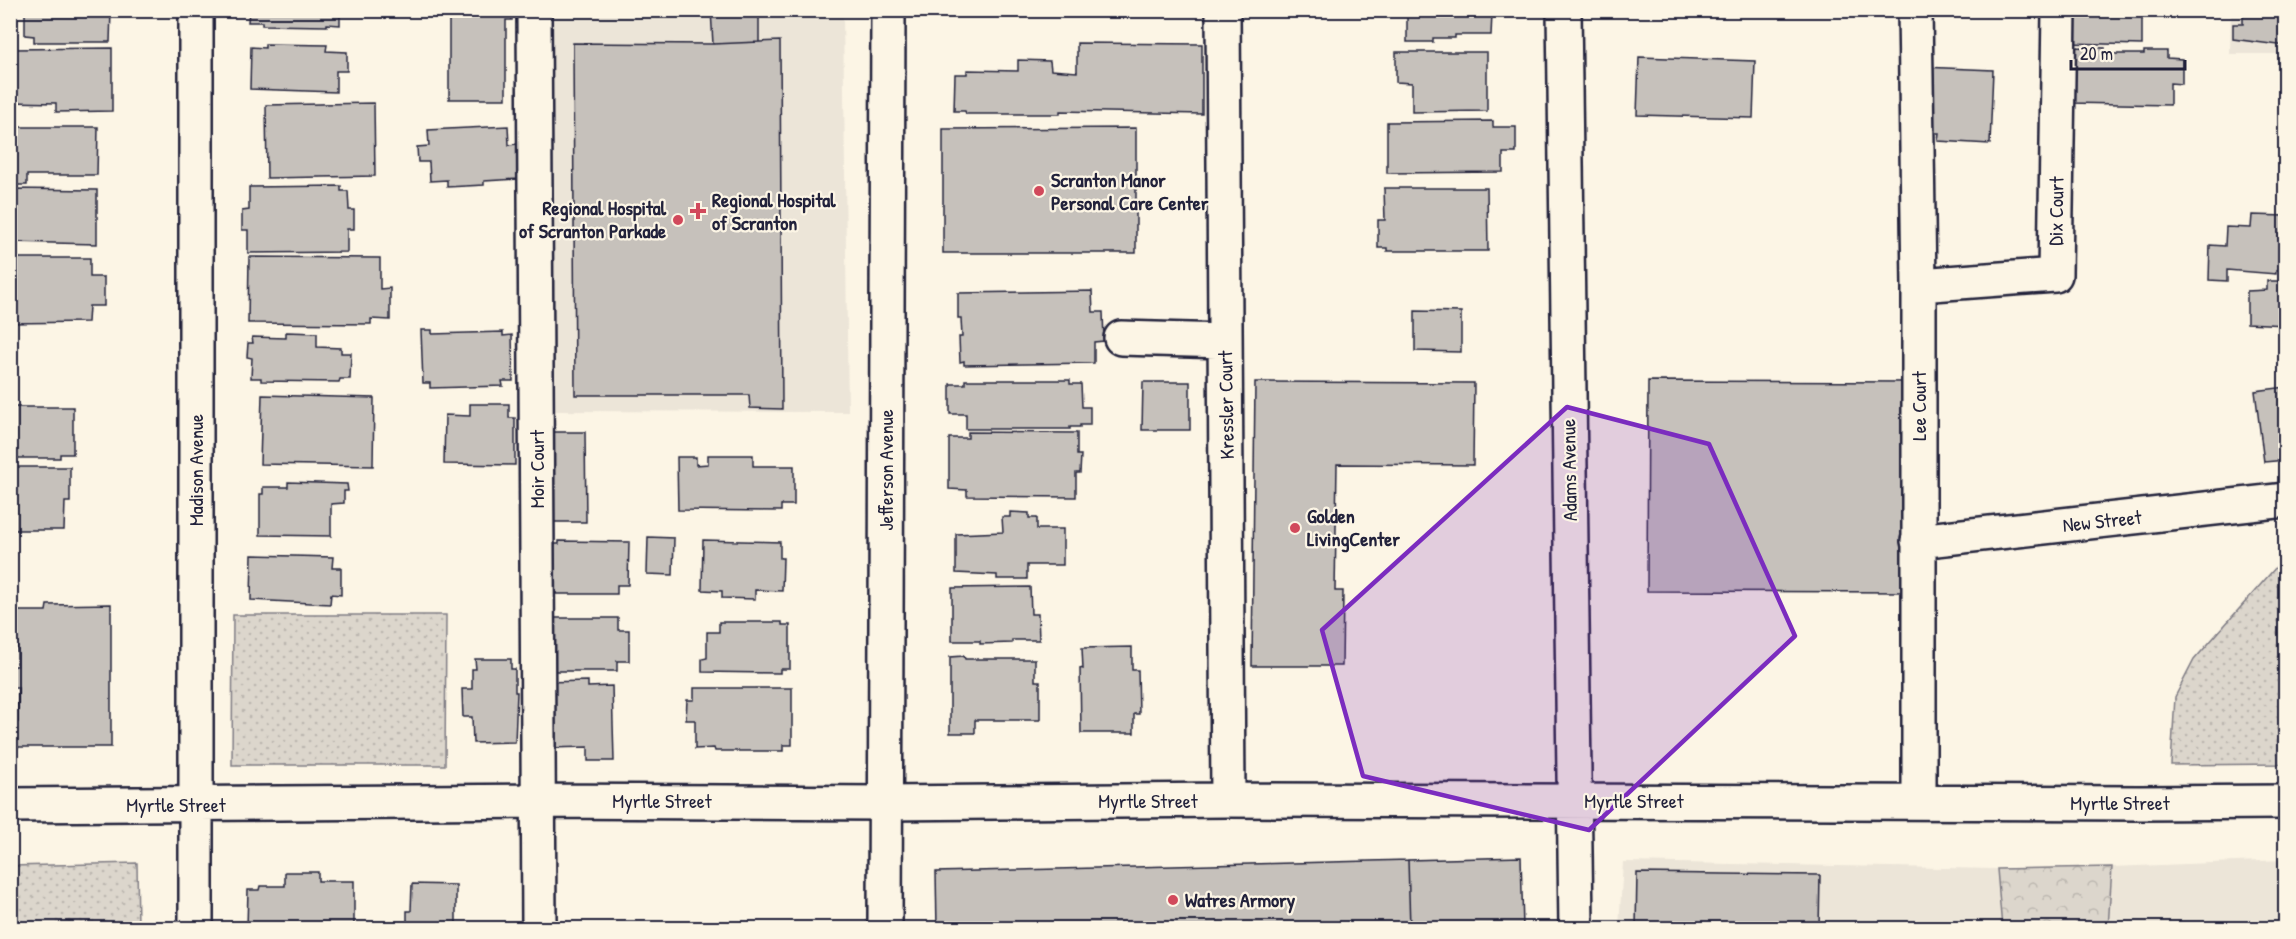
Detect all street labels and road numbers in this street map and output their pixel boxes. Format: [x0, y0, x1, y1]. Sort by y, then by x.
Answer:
street label: Dix Court [2041, 175, 2070, 246]
street label: Kressler Court [1211, 349, 1240, 460]
street label: Lee Court [1905, 370, 1932, 441]
street label: Jefferson Avenue [872, 409, 899, 531]
street label: Madison Avenue [182, 414, 209, 526]
street label: Adams Avenue [1554, 419, 1583, 521]
street label: Moir Court [523, 429, 550, 508]
street label: New Street [2061, 503, 2144, 538]
street label: Myrtle Street [612, 787, 713, 814]
street label: Myrtle Street [1098, 787, 1199, 814]
street label: Myrtle Street [1584, 787, 1685, 814]
street label: Myrtle Street [2070, 789, 2171, 816]
street label: Myrtle Street [126, 791, 227, 818]

